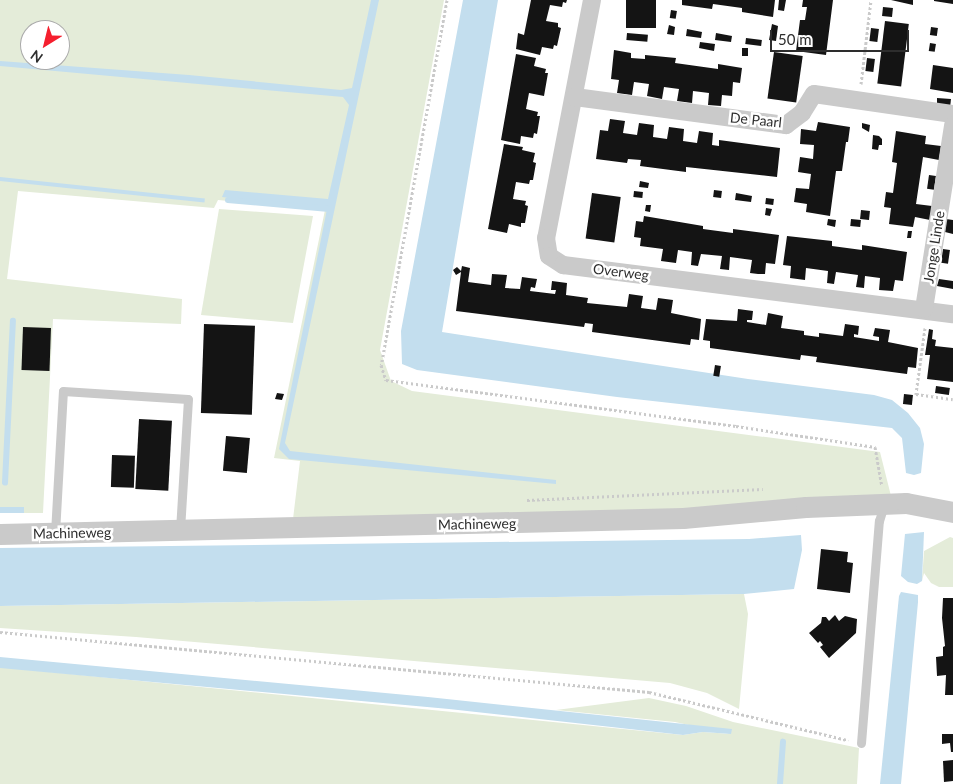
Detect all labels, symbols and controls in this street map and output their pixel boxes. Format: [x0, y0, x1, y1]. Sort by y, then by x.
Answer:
north arrow [20, 20, 70, 70]
scale bar [773, 20, 912, 52]
text: 50 m [778, 30, 812, 48]
text: N [27, 47, 46, 67]
street label: De Paarl [729, 109, 783, 131]
street label: Jonge Linde [920, 210, 948, 284]
street label: Overweg [592, 260, 650, 284]
street label: Machineweg [438, 515, 516, 533]
street label: Machineweg [33, 524, 111, 542]

